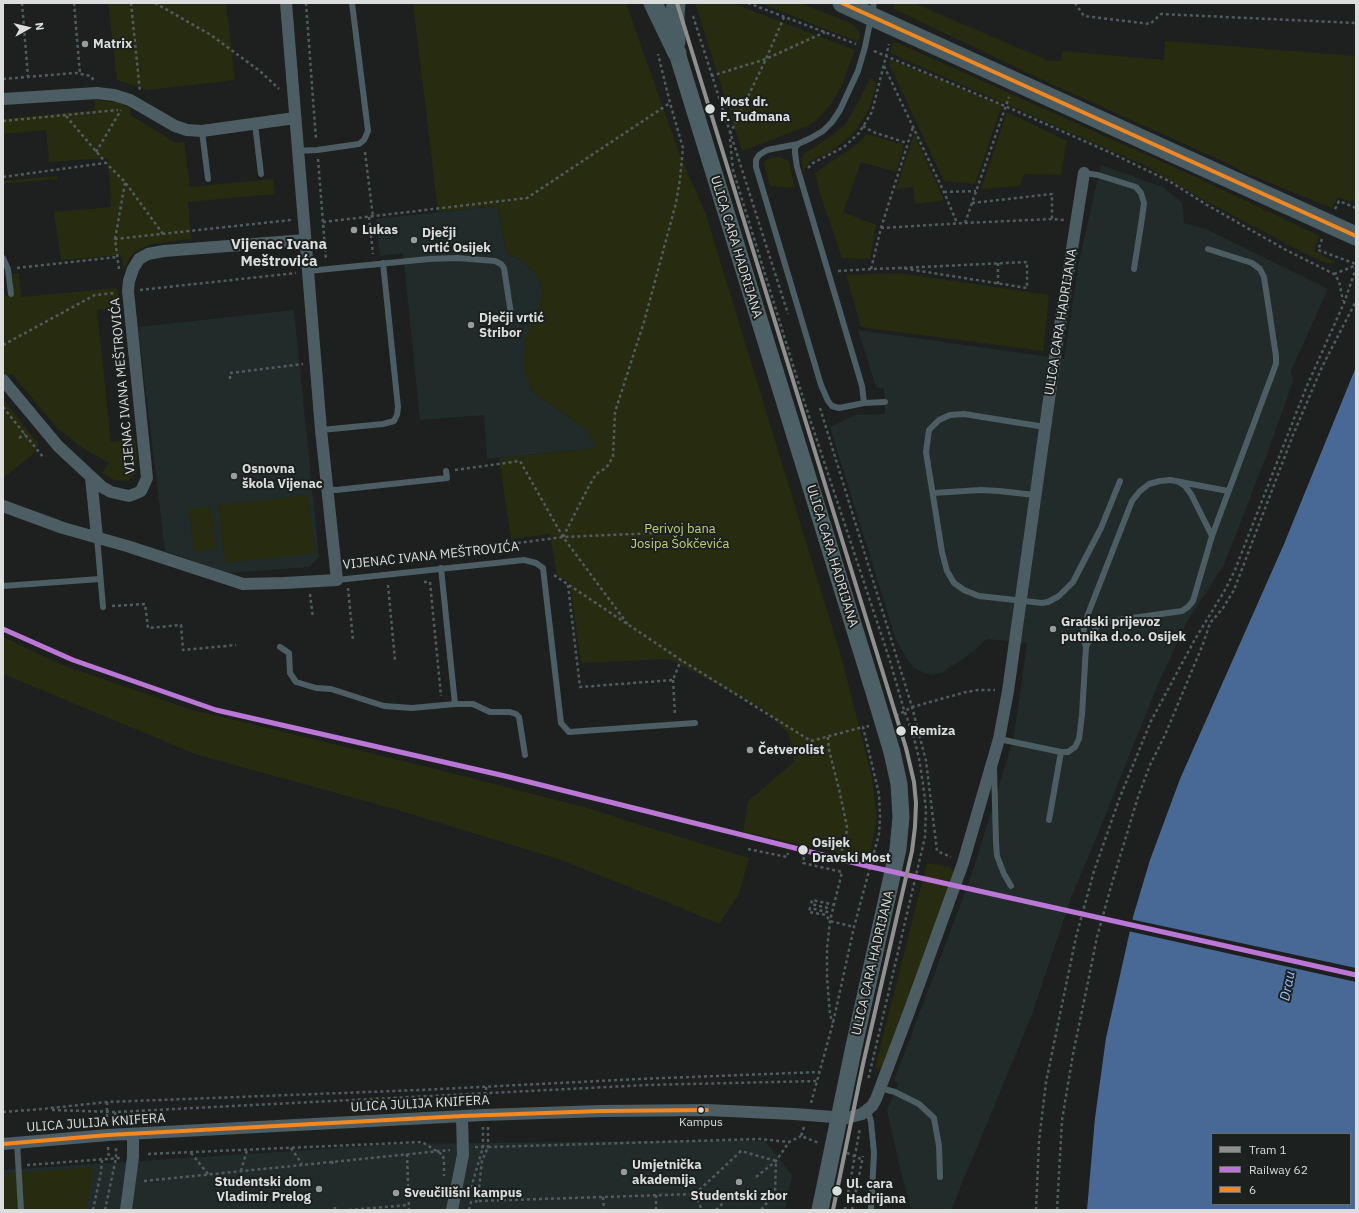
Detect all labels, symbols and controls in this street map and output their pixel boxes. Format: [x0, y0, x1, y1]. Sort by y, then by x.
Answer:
north arrow [8, 8, 48, 48]
text: N [32, 21, 47, 31]
place label: Matrix [93, 36, 132, 52]
marker: Matrix [80, 39, 90, 49]
place label: Most dr. F. Tuđmana [720, 94, 790, 125]
marker: Most dr. F. Tuđmana [703, 102, 717, 116]
street label: ULICA CARA HADRIJANA [707, 174, 765, 320]
place label: Lukas [362, 222, 398, 238]
marker: Lukas [349, 225, 359, 235]
place label: Dječji vrtić Osijek [422, 225, 491, 256]
marker: Dječji vrtić Osijek [409, 235, 419, 245]
district label: Vijenac Ivana Meštrovića [231, 236, 327, 271]
street label: ULICA CARA HADRIJANA [1042, 248, 1080, 396]
street label: VIJENAC IVANA MEŠTROVIĆA [108, 297, 138, 475]
place label: Dječji vrtić Stribor [479, 310, 544, 341]
marker: Dječji vrtić Stribor [466, 320, 476, 330]
place label: Osnovna škola Vijenac [242, 461, 322, 492]
marker: Osnovna škola Vijenac [229, 471, 239, 481]
street label: ULICA CARA HADRIJANA [803, 483, 861, 629]
park label: Perivoj bana Josipa Šokčevića [630, 521, 730, 552]
street label: VIJENAC IVANA MEŠTROVIĆA [342, 539, 520, 573]
place label: Gradski prijevoz putnika d.o.o. Osijek [1061, 614, 1186, 645]
marker: Gradski prijevoz putnika d.o.o. Osijek [1048, 624, 1058, 634]
place label: Remiza [910, 723, 955, 739]
marker: Remiza [894, 724, 908, 738]
place label: Četverolist [758, 742, 825, 758]
marker: Četverolist [745, 745, 755, 755]
place label: Osijek Dravski Most [812, 835, 891, 866]
marker: Osijek Dravski Most [796, 843, 810, 857]
street label: ULICA CARA HADRIJANA [849, 889, 897, 1037]
water label: Drau [1277, 970, 1299, 1002]
street label: ULICA JULIJA KNIFERA [350, 1093, 490, 1115]
marker: Kampus [696, 1105, 706, 1115]
street label: ULICA JULIJA KNIFERA [26, 1110, 166, 1136]
place label: Kampus [679, 1116, 723, 1130]
legend [1211, 1133, 1351, 1205]
text: Tram 1 [1249, 1142, 1287, 1157]
place label: Umjetnička akademija [632, 1157, 702, 1188]
text: Railway 62 [1249, 1162, 1308, 1177]
marker: Umjetnička akademija [619, 1167, 629, 1177]
place label: Studentski dom Vladimir Prelog [215, 1174, 311, 1205]
place label: Ul. cara Hadrijana [846, 1176, 906, 1207]
marker: Studentski zbor [734, 1177, 744, 1187]
text: 6 [1249, 1182, 1256, 1197]
marker: Studentski dom Vladimir Prelog [314, 1184, 324, 1194]
marker: Ul. cara Hadrijana [830, 1184, 844, 1198]
place label: Sveučilišni kampus [404, 1185, 522, 1201]
marker: Sveučilišni kampus [391, 1188, 401, 1198]
place label: Studentski zbor [691, 1188, 787, 1204]

